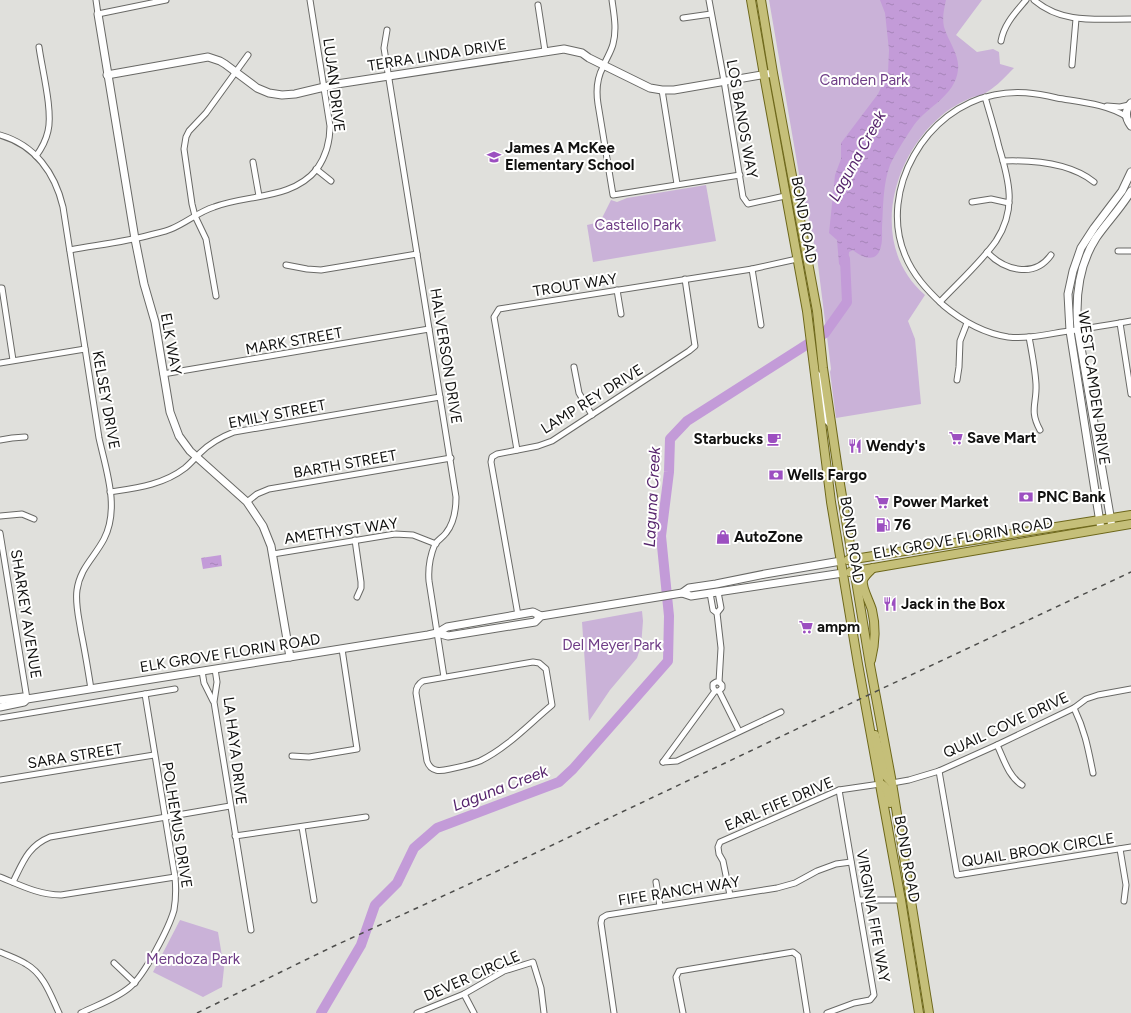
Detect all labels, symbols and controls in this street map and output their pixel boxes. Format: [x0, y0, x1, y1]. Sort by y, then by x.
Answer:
street label: TERRA LINDA DRIVE [366, 35, 508, 75]
street label: LUJAN DRIVE [319, 37, 349, 133]
street label: LOS BANOS WAY [723, 58, 761, 180]
park label: Camden Park [820, 71, 909, 89]
water label: Laguna Creek [824, 106, 890, 205]
place label: James A McKee Elementary School [505, 139, 635, 174]
school or university icon: James A McKee Elementary School [486, 149, 502, 165]
street label: BOND ROAD [788, 175, 820, 265]
park label: Castello Park [595, 216, 682, 234]
street label: TROUT WAY [532, 269, 618, 301]
street label: HALVERSON DRIVE [426, 287, 466, 425]
street label: WEST CAMDEN DRIVE [1074, 310, 1114, 466]
street label: ELK WAY [157, 312, 185, 376]
street label: MARK STREET [244, 324, 345, 358]
street label: KELSEY DRIVE [88, 349, 124, 451]
street label: LAMP REY DRIVE [538, 360, 646, 438]
street label: EMILY STREET [227, 396, 328, 432]
place label: Save Mart [967, 429, 1036, 447]
place label: Starbucks [694, 430, 763, 448]
supermarket icon: Save Mart [948, 430, 964, 446]
cafe icon: Starbucks [766, 431, 782, 447]
place label: Wendy's [866, 437, 925, 455]
restaurant icon: Wendy's [847, 438, 863, 454]
water label: Laguna Creek [640, 445, 664, 548]
street label: BARTH STREET [292, 446, 399, 482]
place label: Wells Fargo [787, 466, 867, 484]
bank icon: Wells Fargo [768, 467, 784, 483]
place label: PNC Bank [1037, 488, 1106, 506]
bank icon: PNC Bank [1018, 489, 1034, 505]
place label: Power Market [893, 493, 989, 511]
supermarket icon: Power Market [874, 494, 890, 510]
street label: BOND ROAD [836, 495, 868, 585]
street label: ELK GROVE FLORIN ROAD [872, 513, 1054, 563]
street label: AMETHYST WAY [283, 514, 399, 548]
place label: 76 [894, 516, 911, 534]
fuel station icon: 76 [875, 517, 891, 533]
place label: AutoZone [734, 528, 804, 546]
shop icon: AutoZone [715, 529, 731, 545]
street label: SHARKEY AVENUE [7, 548, 45, 680]
place label: Jack in the Box [901, 595, 1005, 613]
restaurant icon: Jack in the Box [882, 596, 898, 612]
place label: ampm [817, 618, 860, 636]
supermarket icon: ampm [798, 619, 814, 635]
street label: ELK GROVE FLORIN ROAD [139, 630, 321, 676]
park label: Del Meyer Park [562, 636, 662, 654]
street label: QUAIL COVE DRIVE [940, 688, 1072, 762]
street label: LA HAYA DRIVE [219, 696, 251, 806]
street label: SARA STREET [26, 740, 124, 772]
street label: POLHEMUS DRIVE [158, 761, 196, 889]
water label: Laguna Creek [450, 761, 551, 815]
street label: EARL FIFE DRIVE [722, 773, 836, 835]
street label: BOND ROAD [891, 814, 923, 904]
street label: QUAIL BROOK CIRCLE [960, 829, 1116, 871]
street label: VIRGINIA FIFE WAY [852, 848, 894, 984]
street label: FIFE RANCH WAY [617, 872, 741, 910]
street label: DEVER CIRCLE [421, 947, 523, 1005]
park label: Mendoza Park [146, 950, 241, 968]

